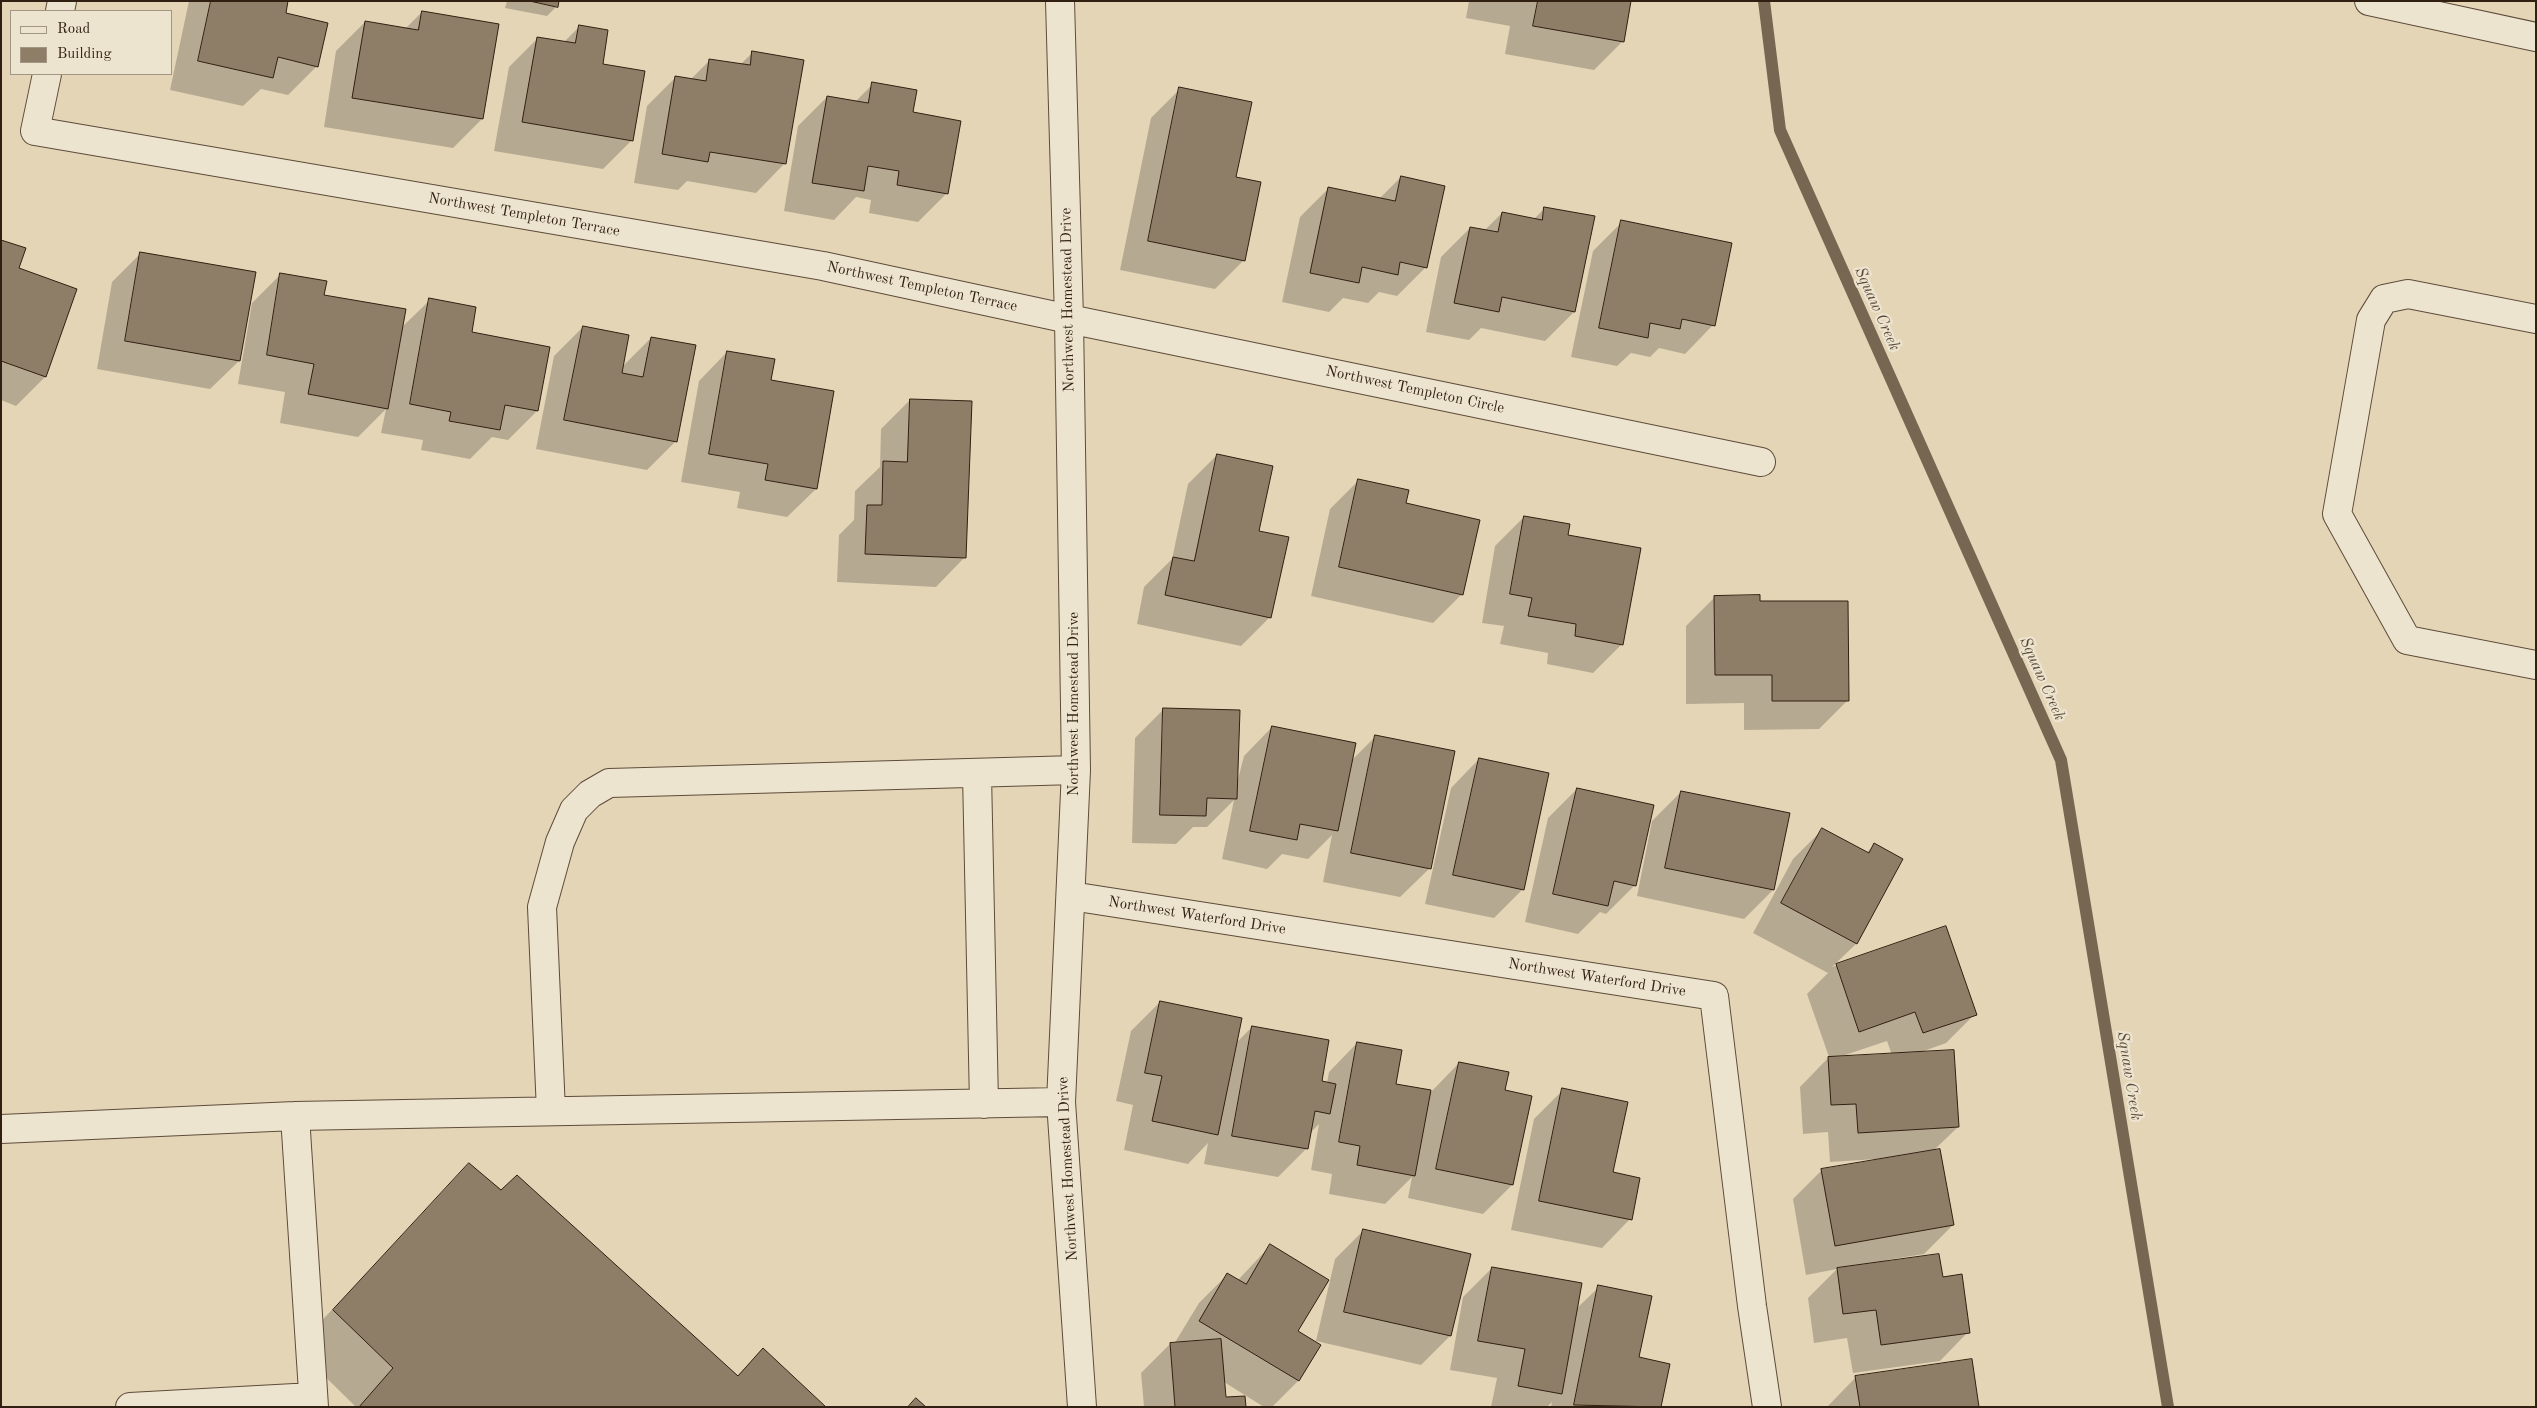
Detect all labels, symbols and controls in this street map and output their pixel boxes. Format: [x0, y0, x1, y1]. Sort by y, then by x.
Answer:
legend [10, 10, 172, 75]
text: Road [57, 22, 90, 37]
text: Building [57, 47, 112, 62]
street label: Northwest Templeton Terrace [427, 189, 621, 241]
street label: Northwest Homestead Drive [1057, 208, 1079, 392]
street label: Northwest Templeton Terrace [825, 258, 1019, 316]
water label: Squaw Creek [1850, 264, 1904, 354]
street label: Northwest Templeton Circle [1324, 362, 1506, 418]
street label: Northwest Homestead Drive [1065, 612, 1083, 796]
water label: Squaw Creek [2015, 634, 2069, 724]
street label: Northwest Waterford Drive [1107, 893, 1287, 939]
street label: Northwest Waterford Drive [1507, 955, 1687, 1001]
water label: Squaw Creek [2112, 1030, 2146, 1122]
street label: Northwest Homestead Drive [1054, 1076, 1082, 1262]

